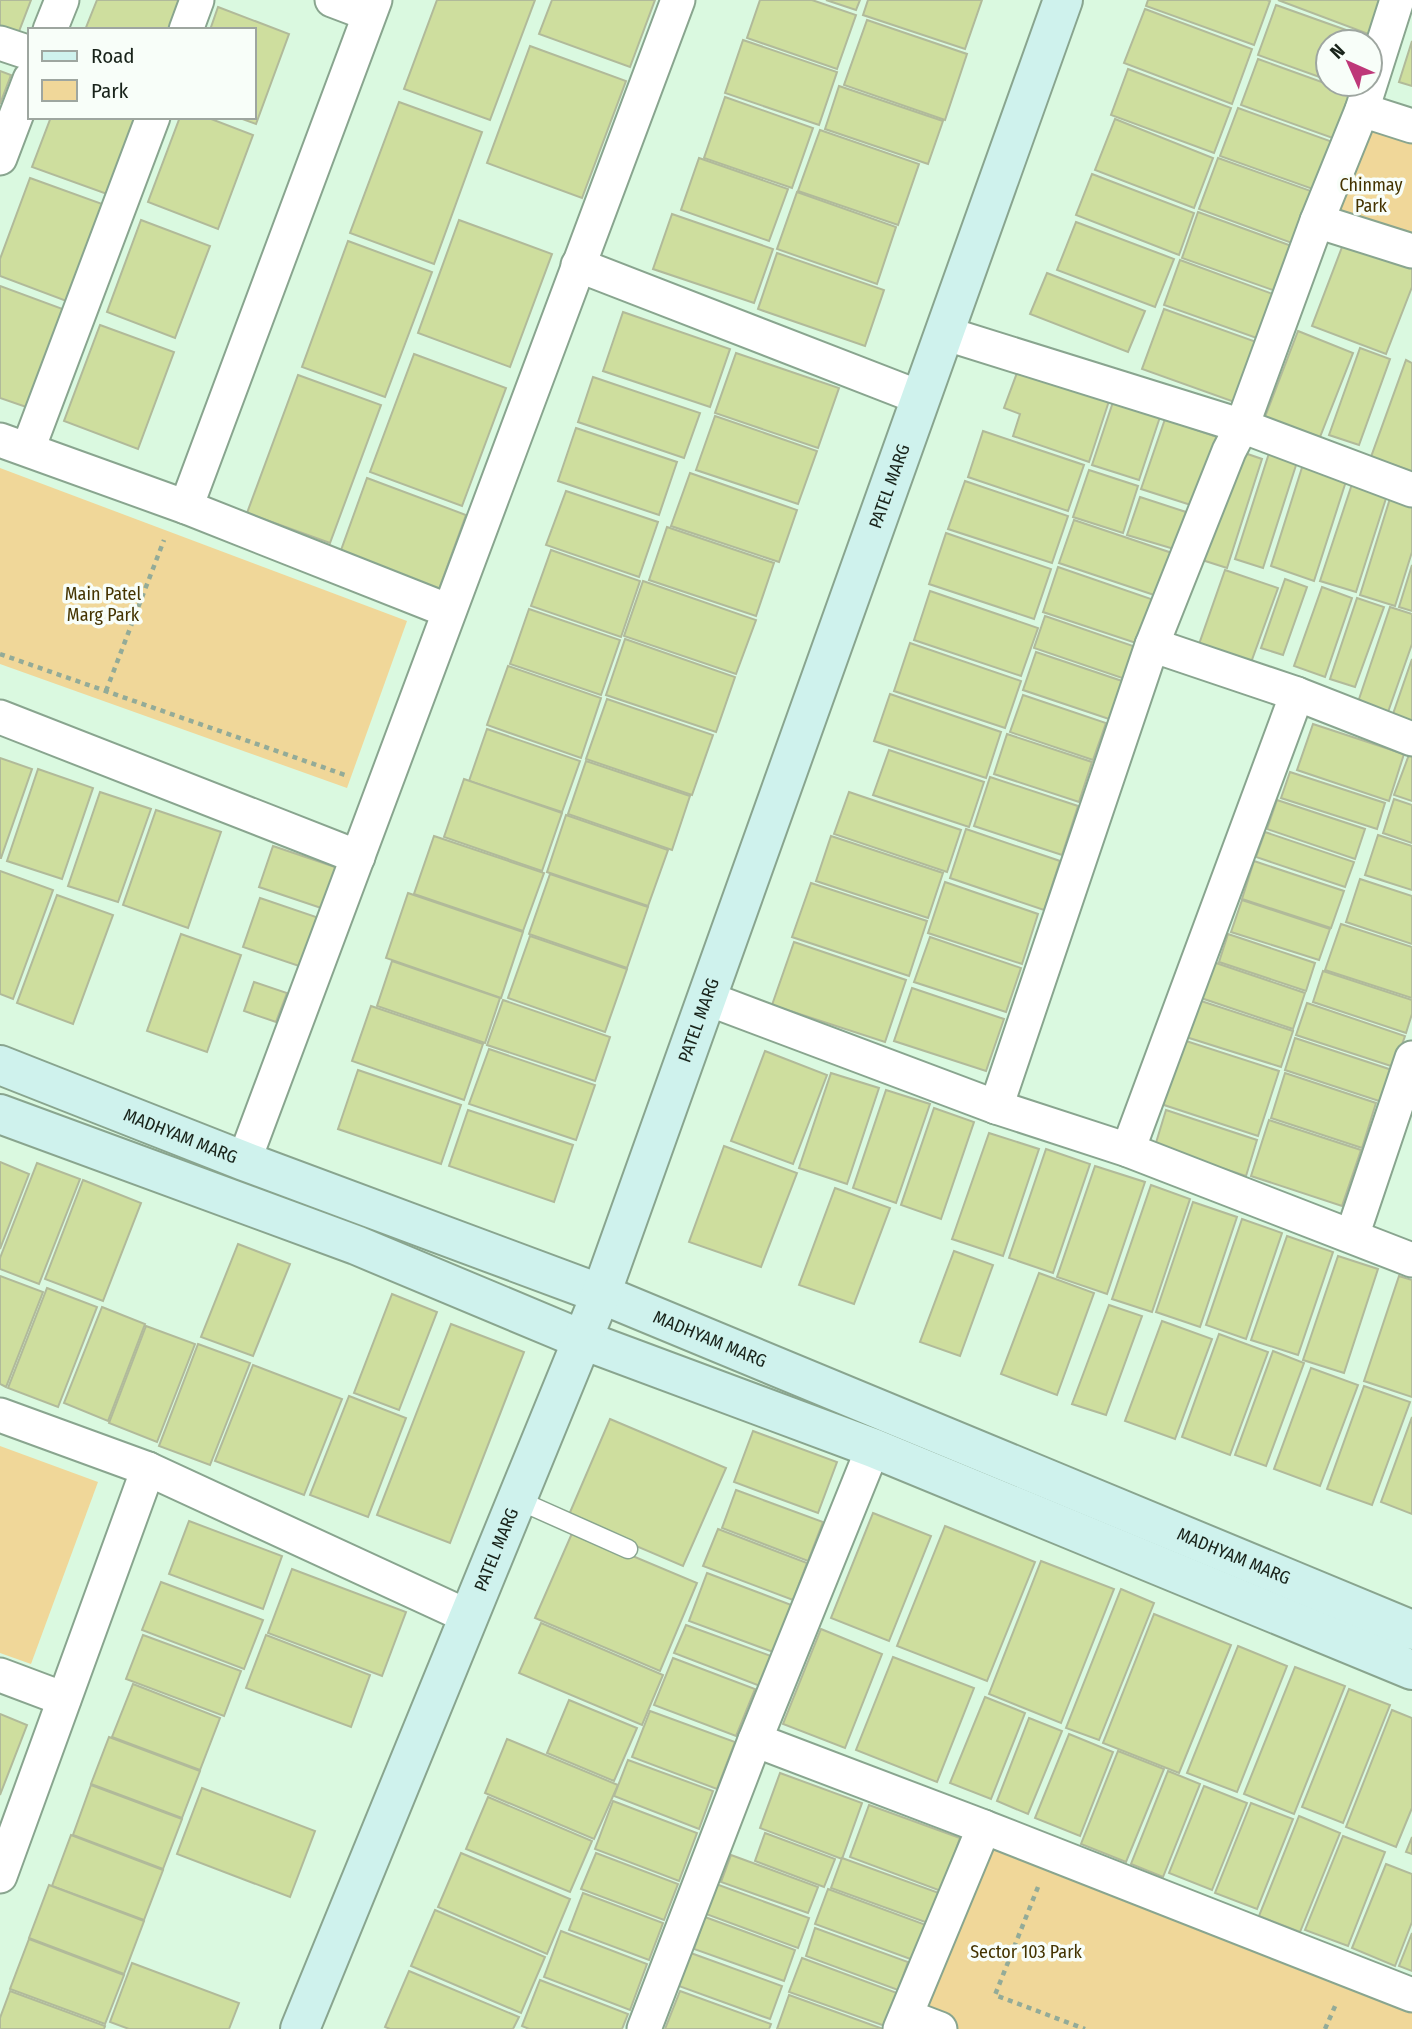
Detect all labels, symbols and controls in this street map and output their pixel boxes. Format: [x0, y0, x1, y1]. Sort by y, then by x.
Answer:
legend [28, 28, 256, 119]
north arrow [1314, 28, 1384, 98]
text: N [1325, 39, 1349, 63]
text: Road [91, 43, 135, 69]
text: Park [91, 78, 129, 104]
park label: Chinmay Park [1340, 174, 1402, 217]
street label: PATEL MARG [864, 441, 915, 531]
park label: Main Patel Marg Park [65, 583, 141, 626]
street label: PATEL MARG [674, 975, 724, 1065]
street label: MADHYAM MARG [120, 1104, 241, 1168]
street label: MADHYAM MARG [650, 1306, 770, 1372]
street label: PATEL MARG [469, 1505, 523, 1595]
street label: MADHYAM MARG [1174, 1523, 1294, 1589]
park label: Sector 103 Park [970, 1941, 1082, 1963]

